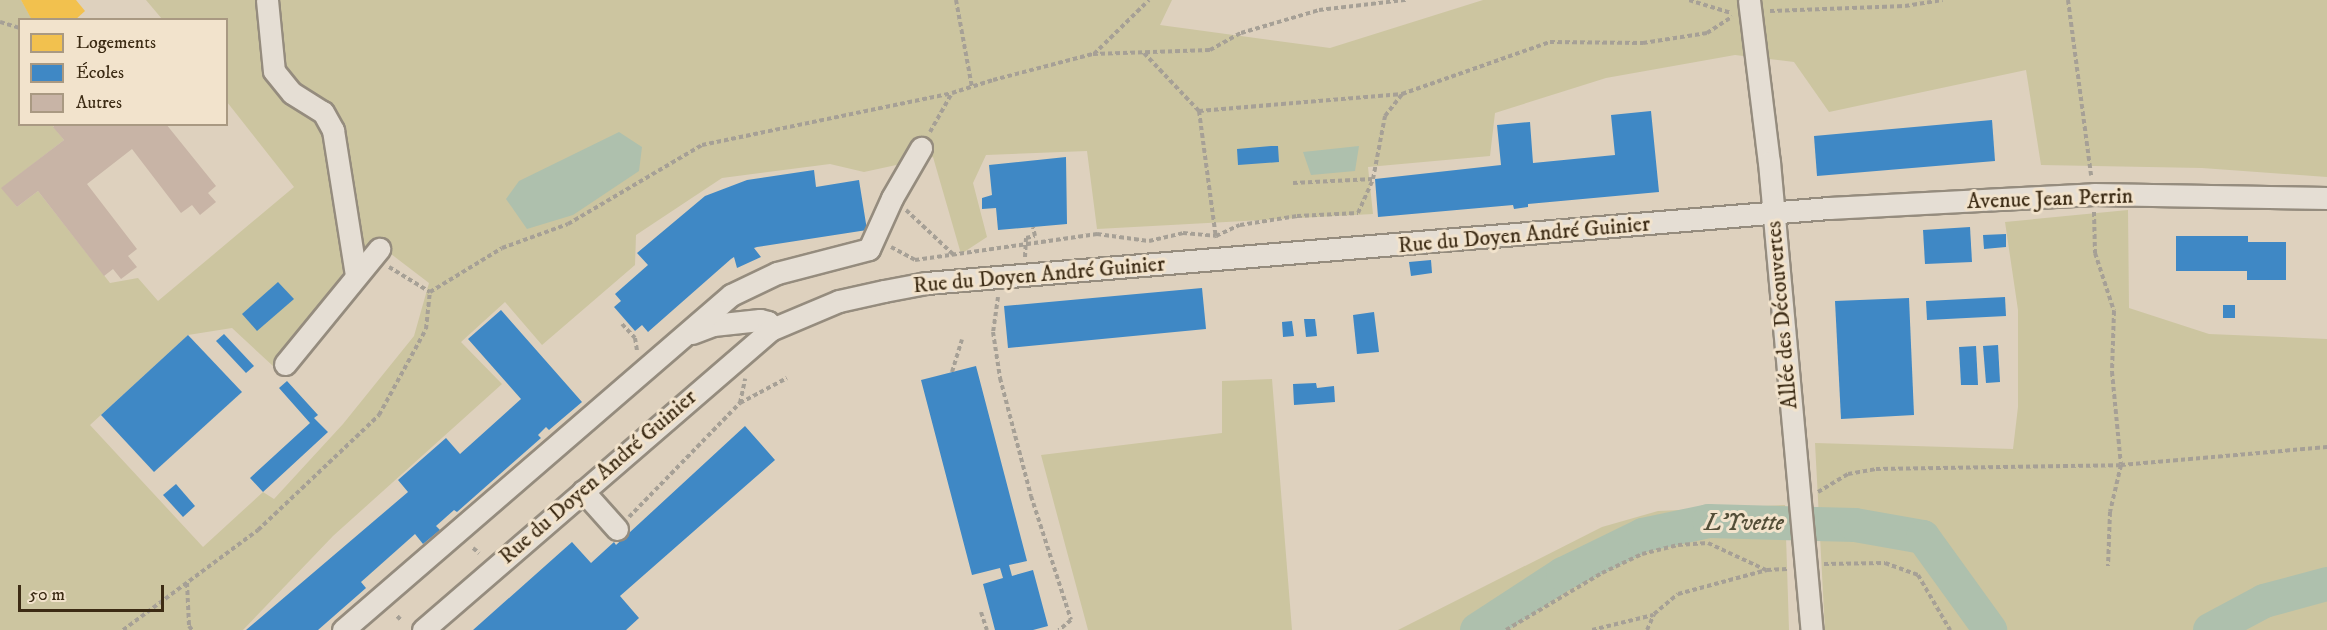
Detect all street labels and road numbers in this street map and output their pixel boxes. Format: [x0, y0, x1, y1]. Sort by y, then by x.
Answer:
street label: Avenue Jean Perrin [1966, 183, 2134, 215]
street label: Rue du Doyen André Guinier [1397, 211, 1651, 259]
street label: Allée des Découvertes [1761, 220, 1803, 410]
street label: Rue du Doyen André Guinier [912, 251, 1166, 299]
street label: Rue du Doyen André Guinier [494, 384, 702, 570]

